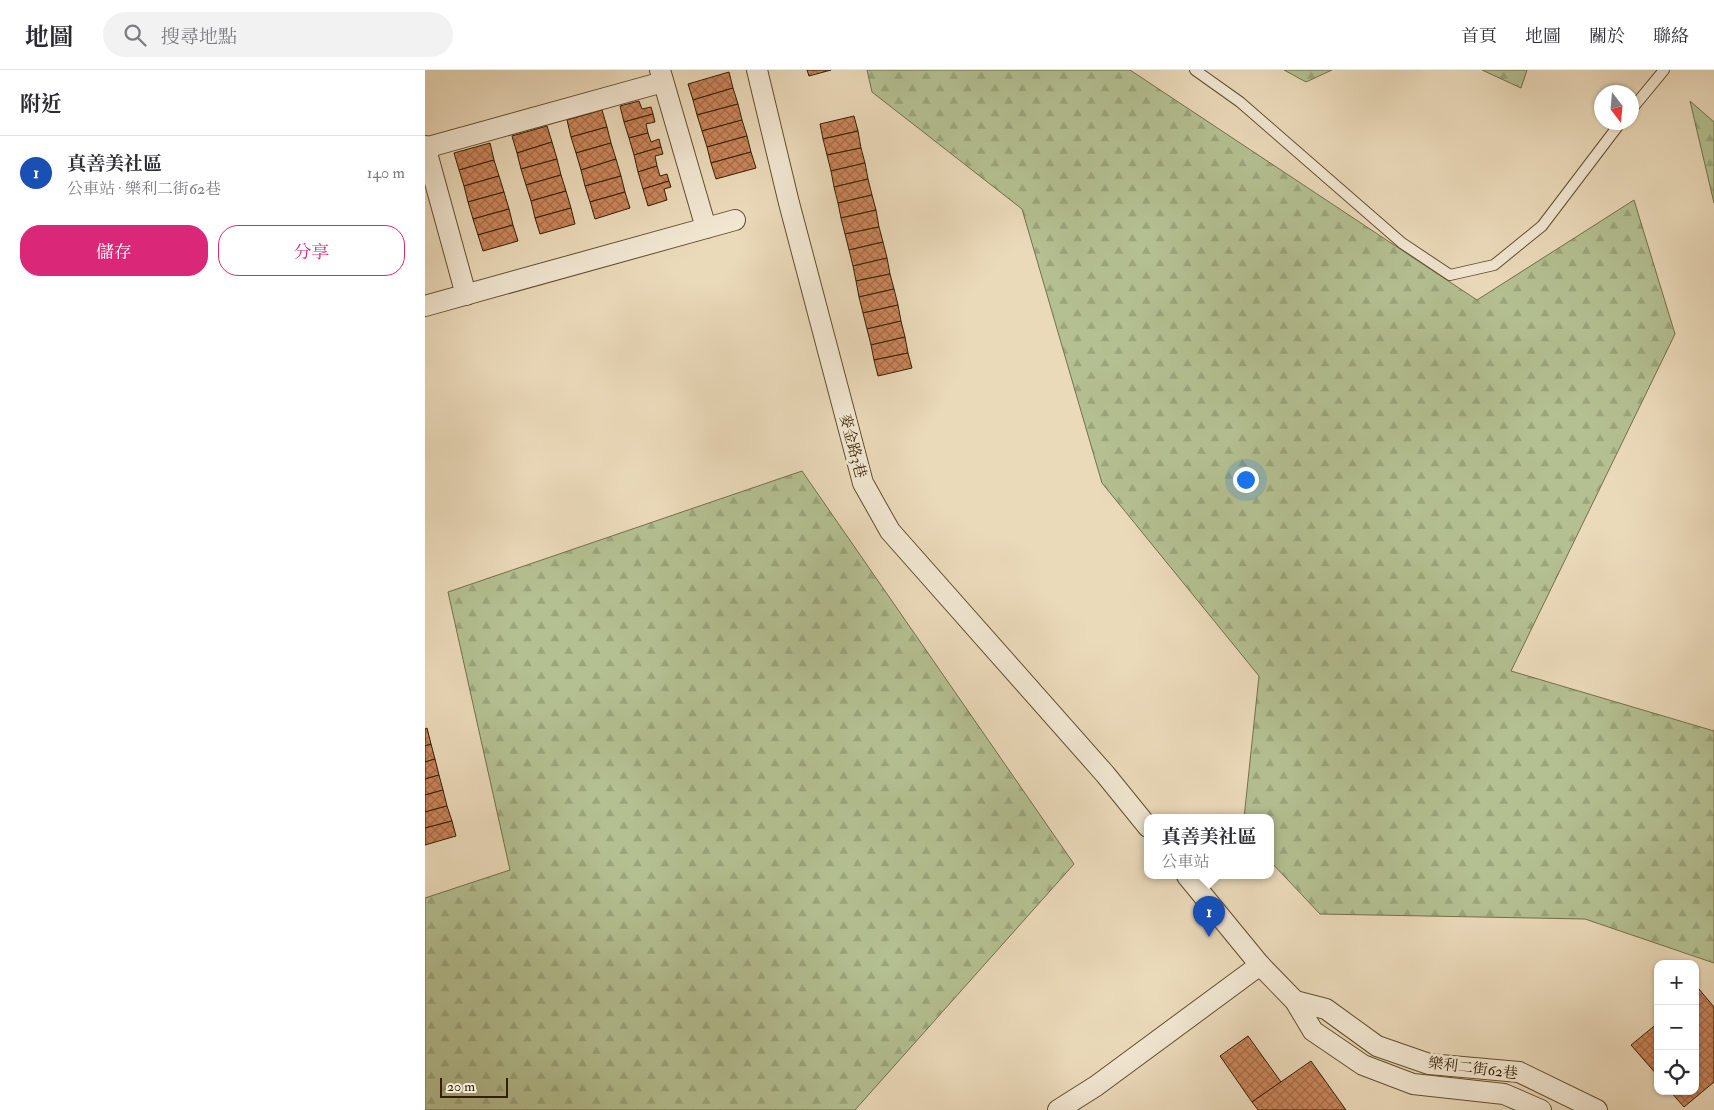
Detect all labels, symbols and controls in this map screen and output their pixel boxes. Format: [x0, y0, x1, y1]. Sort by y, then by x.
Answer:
search box [103, 12, 453, 57]
icon: search [121, 21, 149, 49]
text: 地圖 [25, 22, 73, 53]
text: 搜尋地點 [161, 25, 237, 49]
text: 首頁 [1461, 25, 1497, 48]
text: 地圖 [1525, 25, 1561, 48]
text: 關於 [1589, 25, 1625, 48]
text: 聯絡 [1653, 25, 1689, 48]
north arrow [1594, 85, 1639, 130]
text: 附近 [20, 91, 62, 118]
text: 真善美社區 [67, 152, 162, 176]
text: 1 [33, 163, 39, 183]
text: 140 m [367, 163, 405, 183]
text: 公車站 · 樂利二街62巷 [67, 179, 221, 199]
button: 儲存 [20, 225, 208, 276]
button: 分享 [218, 225, 405, 276]
street label: 麥金路3巷 [835, 412, 870, 480]
your location [1233, 467, 1259, 493]
popup [1144, 814, 1274, 879]
text: 真善美社區 [1161, 825, 1257, 849]
text: 公車站 [1161, 852, 1210, 872]
pin: 1 [1193, 896, 1225, 937]
map controls [1654, 960, 1699, 1095]
button: + [1654, 960, 1699, 1005]
button: − [1654, 1005, 1699, 1050]
button: locate [1654, 1050, 1699, 1095]
street label: 樂利二街62巷 [1427, 1054, 1519, 1083]
scale bar [440, 1075, 507, 1098]
text: 20 m [447, 1078, 475, 1095]

